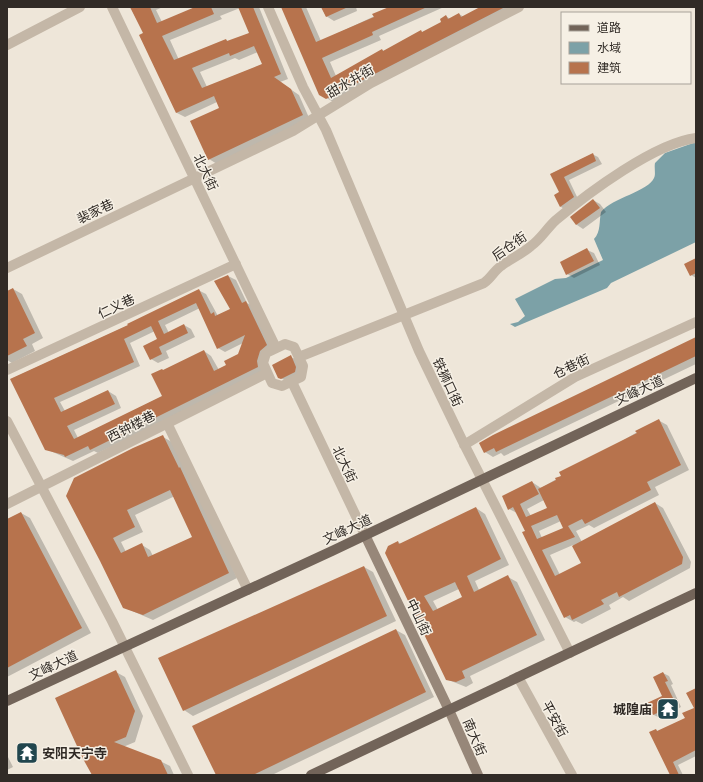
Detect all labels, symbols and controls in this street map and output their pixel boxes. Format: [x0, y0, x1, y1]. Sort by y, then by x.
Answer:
legend [561, 12, 691, 84]
text: 道路 [597, 20, 621, 36]
text: 水域 [597, 40, 621, 56]
text: 建筑 [597, 60, 621, 76]
street label: 甜水井街 [323, 61, 377, 102]
street label: 北大街 [189, 151, 222, 193]
street label: 裴家巷 [74, 195, 116, 228]
street label: 后仓街 [488, 228, 530, 265]
street label: 仁义巷 [95, 291, 137, 322]
street label: 仓巷街 [550, 350, 592, 383]
street label: 铁狮口街 [429, 355, 466, 409]
street label: 文峰大道 [612, 372, 666, 409]
street label: 西钟楼巷 [104, 407, 158, 446]
street label: 北大街 [328, 443, 361, 485]
street label: 文峰大道 [320, 511, 374, 548]
street label: 中山街 [402, 596, 435, 638]
street label: 文峰大道 [26, 647, 80, 684]
temple icon: 城隍庙 [655, 696, 681, 722]
street label: 平安街 [538, 698, 571, 740]
place label: 城隍庙 [613, 701, 652, 718]
street label: 南大街 [459, 716, 490, 758]
temple icon: 安阳天宁寺 [14, 740, 40, 766]
place label: 安阳天宁寺 [42, 745, 107, 762]

